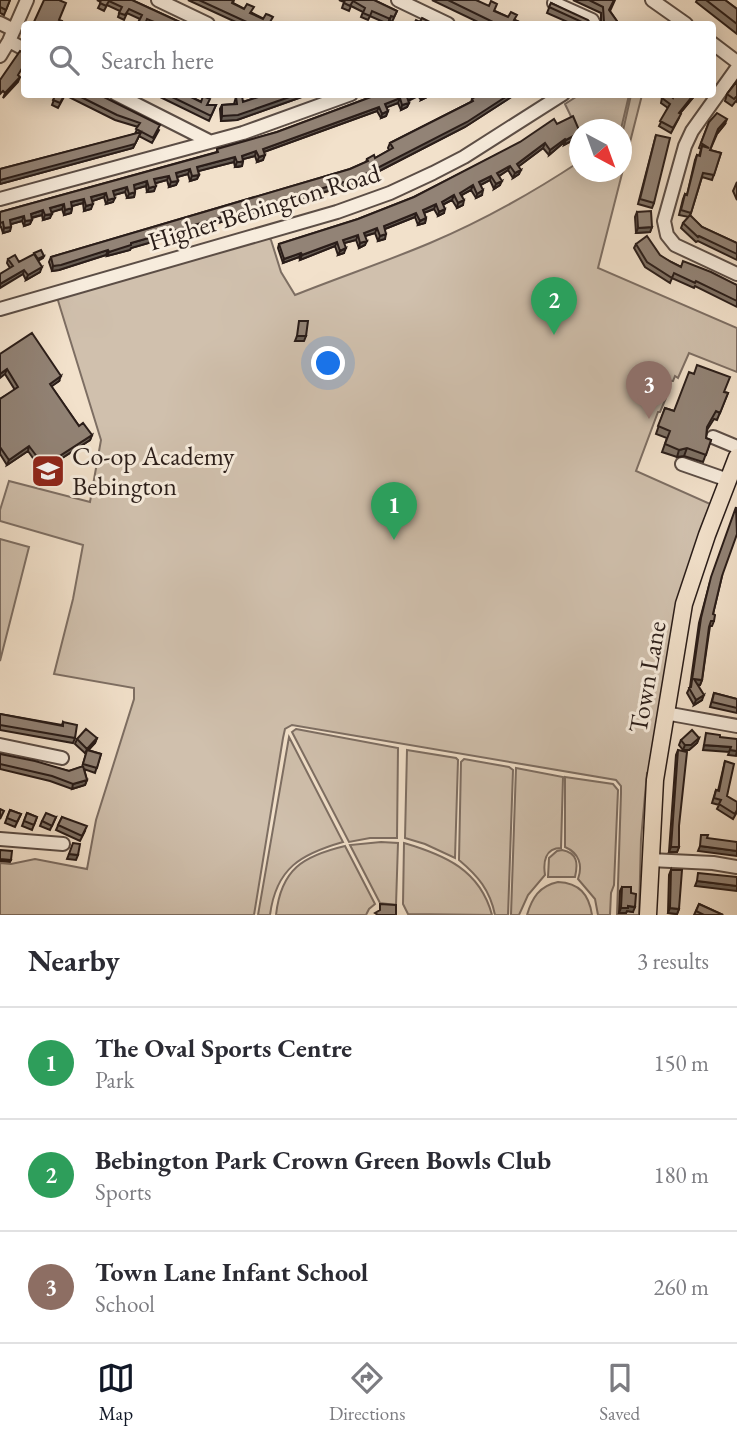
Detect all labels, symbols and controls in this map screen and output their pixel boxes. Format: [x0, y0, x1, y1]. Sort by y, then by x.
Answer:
search box [21, 21, 716, 98]
icon: search [45, 41, 83, 79]
text: Search here [101, 43, 214, 77]
north arrow [569, 119, 632, 182]
street label: Higher Bebington Road [144, 155, 385, 258]
pin: 2 [531, 277, 577, 335]
your location [311, 346, 345, 380]
pin: 3 [626, 361, 672, 419]
place label: Co-op Academy Bebington [72, 439, 235, 503]
school or university icon: Co-op Academy Bebington [29, 452, 67, 490]
pin: 1 [371, 482, 417, 540]
street label: Town Lane [620, 618, 674, 736]
text: Nearby [28, 941, 120, 980]
text: 3 results [637, 946, 709, 976]
text: The Oval Sports Centre [95, 1031, 352, 1065]
text: 1 [45, 1048, 57, 1078]
text: 150 m [653, 1048, 709, 1078]
text: Park [95, 1065, 134, 1095]
text: Bebington Park Crown Green Bowls Club [95, 1143, 551, 1177]
text: 2 [45, 1160, 57, 1190]
text: 180 m [653, 1160, 709, 1190]
text: Sports [95, 1177, 151, 1207]
text: Town Lane Infant School [95, 1255, 368, 1289]
text: 3 [45, 1272, 57, 1302]
text: 260 m [653, 1272, 709, 1302]
text: School [95, 1289, 155, 1319]
tab: Map [97, 1359, 135, 1426]
tab: Directions [329, 1359, 405, 1426]
tab: Saved [599, 1359, 640, 1426]

